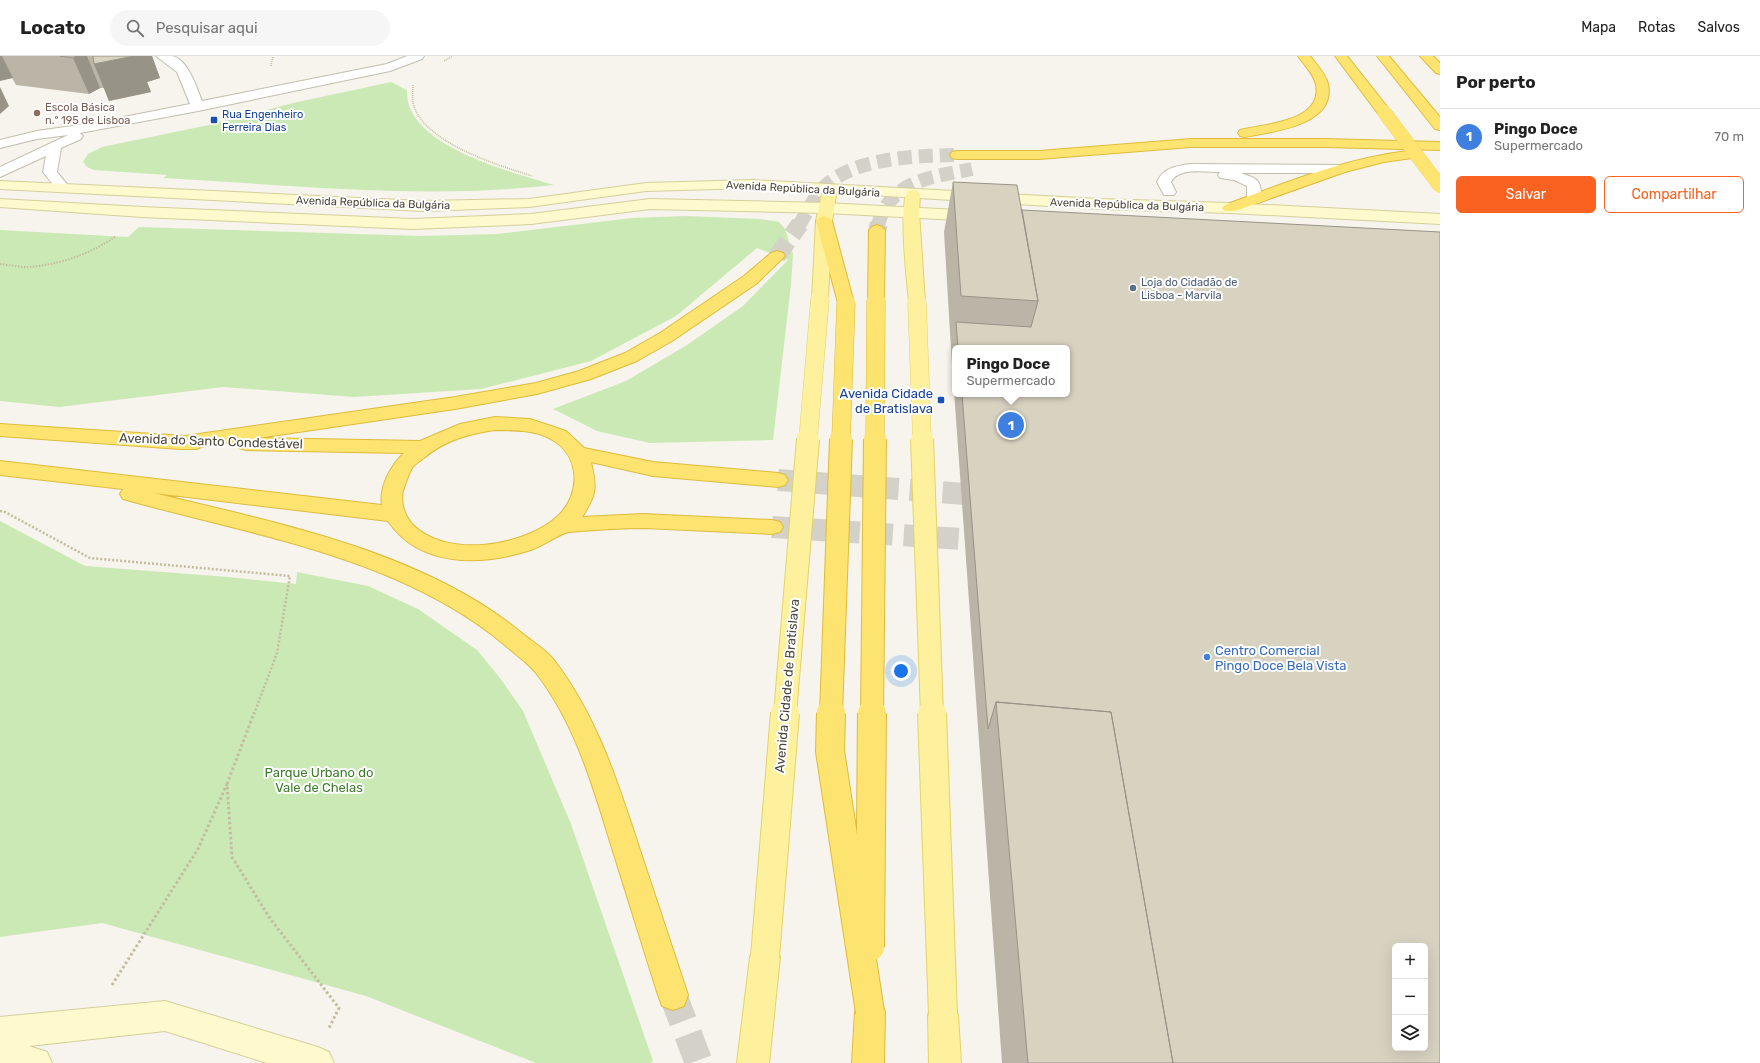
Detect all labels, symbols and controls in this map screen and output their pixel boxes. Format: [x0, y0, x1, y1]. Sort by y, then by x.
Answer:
search box [110, 10, 390, 46]
text: Locato [20, 16, 86, 39]
icon: search [124, 17, 146, 39]
text: Pesquisar aqui [156, 19, 258, 37]
text: Mapa [1581, 19, 1616, 36]
text: Rotas [1638, 19, 1675, 36]
text: Salvos [1697, 19, 1740, 36]
text: Por perto [1456, 72, 1536, 92]
place label: Escola Básica n.º 195 de Lisboa [45, 101, 130, 127]
marker: Escola Básica n.º 195 de Lisboa [32, 108, 42, 118]
place label: Rua Engenheiro Ferreira Dias [222, 108, 303, 134]
marker: Rua Engenheiro Ferreira Dias [209, 115, 219, 125]
text: Pingo Doce [1494, 120, 1578, 138]
text: 1 [1466, 129, 1472, 144]
text: 70 m [1714, 129, 1744, 144]
text: Supermercado [1494, 138, 1583, 153]
button: Salvar [1456, 176, 1596, 213]
button: Compartilhar [1604, 176, 1744, 213]
street label: Avenida República da Bulgária [726, 178, 880, 200]
street label: Avenida República da Bulgária [296, 194, 450, 212]
street label: Avenida República da Bulgária [1050, 196, 1204, 214]
place label: Loja do Cidadão de Lisboa - Marvila [1141, 276, 1237, 302]
marker: Loja do Cidadão de Lisboa - Marvila [1128, 283, 1138, 293]
popup [952, 345, 1070, 397]
text: Pingo Doce [966, 355, 1050, 373]
text: Supermercado [966, 373, 1056, 388]
place label: Avenida Cidade de Bratislava [840, 386, 933, 416]
marker: Avenida Cidade de Bratislava [936, 395, 946, 405]
pin: 1 [998, 410, 1024, 440]
street label: Avenida do Santo Condestável [119, 430, 303, 452]
street label: Avenida Cidade de Bratislava [772, 598, 802, 774]
place label: Centro Comercial Pingo Doce Bela Vista [1215, 643, 1346, 674]
marker: Centro Comercial Pingo Doce Bela Vista [1202, 652, 1212, 662]
your location [891, 661, 911, 681]
park label: Parque Urbano do Vale de Chelas [265, 765, 373, 795]
map controls [1392, 943, 1428, 1051]
button: + [1392, 943, 1428, 979]
button: − [1392, 979, 1428, 1015]
button: layers [1392, 1015, 1428, 1051]

